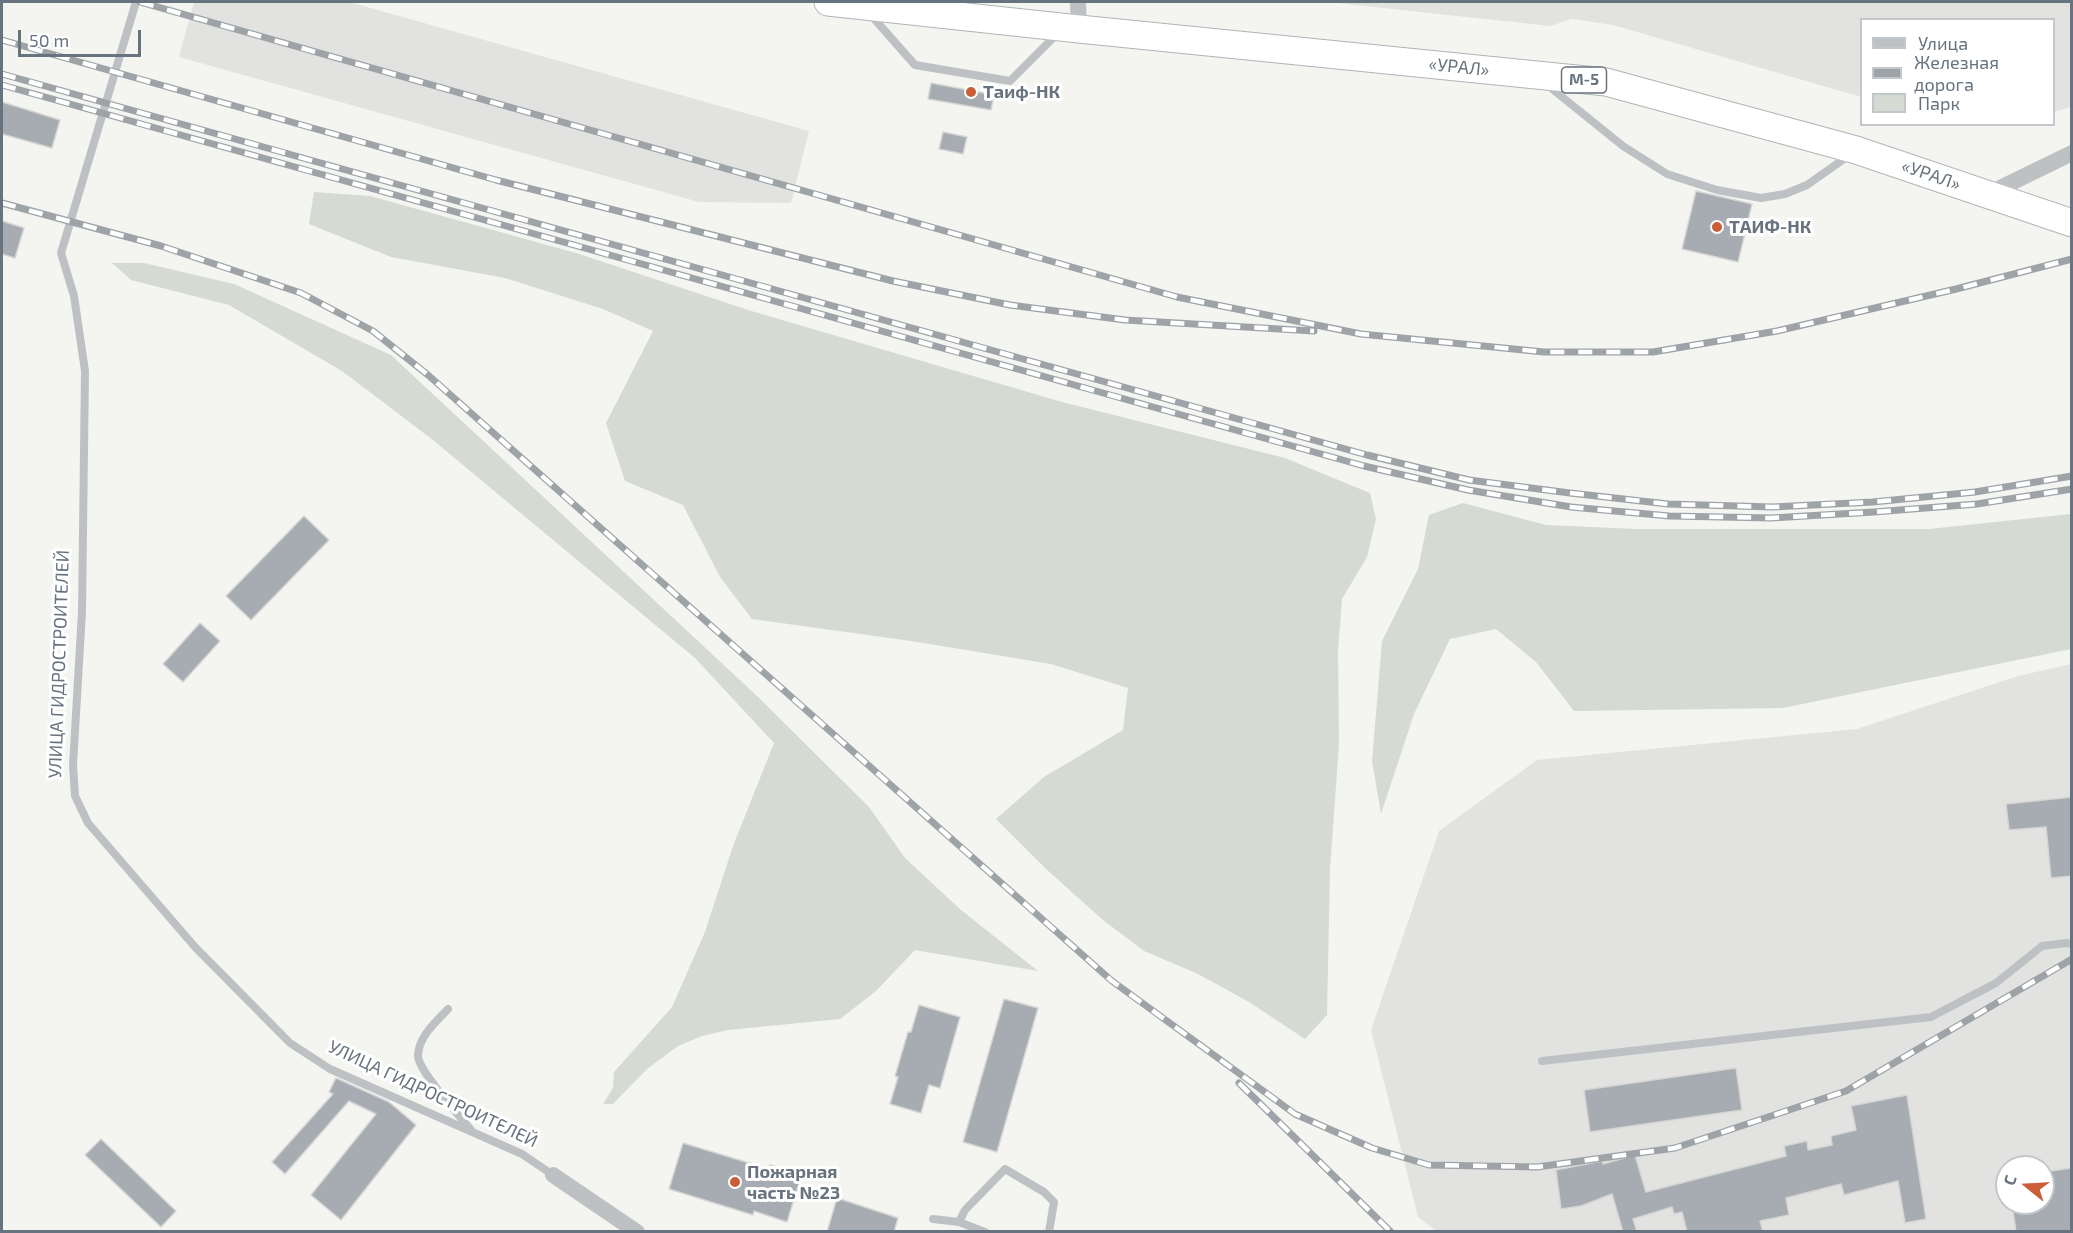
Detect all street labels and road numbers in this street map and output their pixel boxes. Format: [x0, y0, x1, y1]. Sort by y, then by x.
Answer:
street label: «УРАЛ» [1427, 53, 1491, 81]
road number: М-5 [1562, 67, 1606, 93]
street label: «УРАЛ» [1899, 155, 1963, 195]
street label: УЛИЦА ГИДРОСТРОИТЕЛЕЙ [44, 549, 74, 779]
street label: УЛИЦА ГИДРОСТРОИТЕЛЕЙ [325, 1036, 541, 1152]

